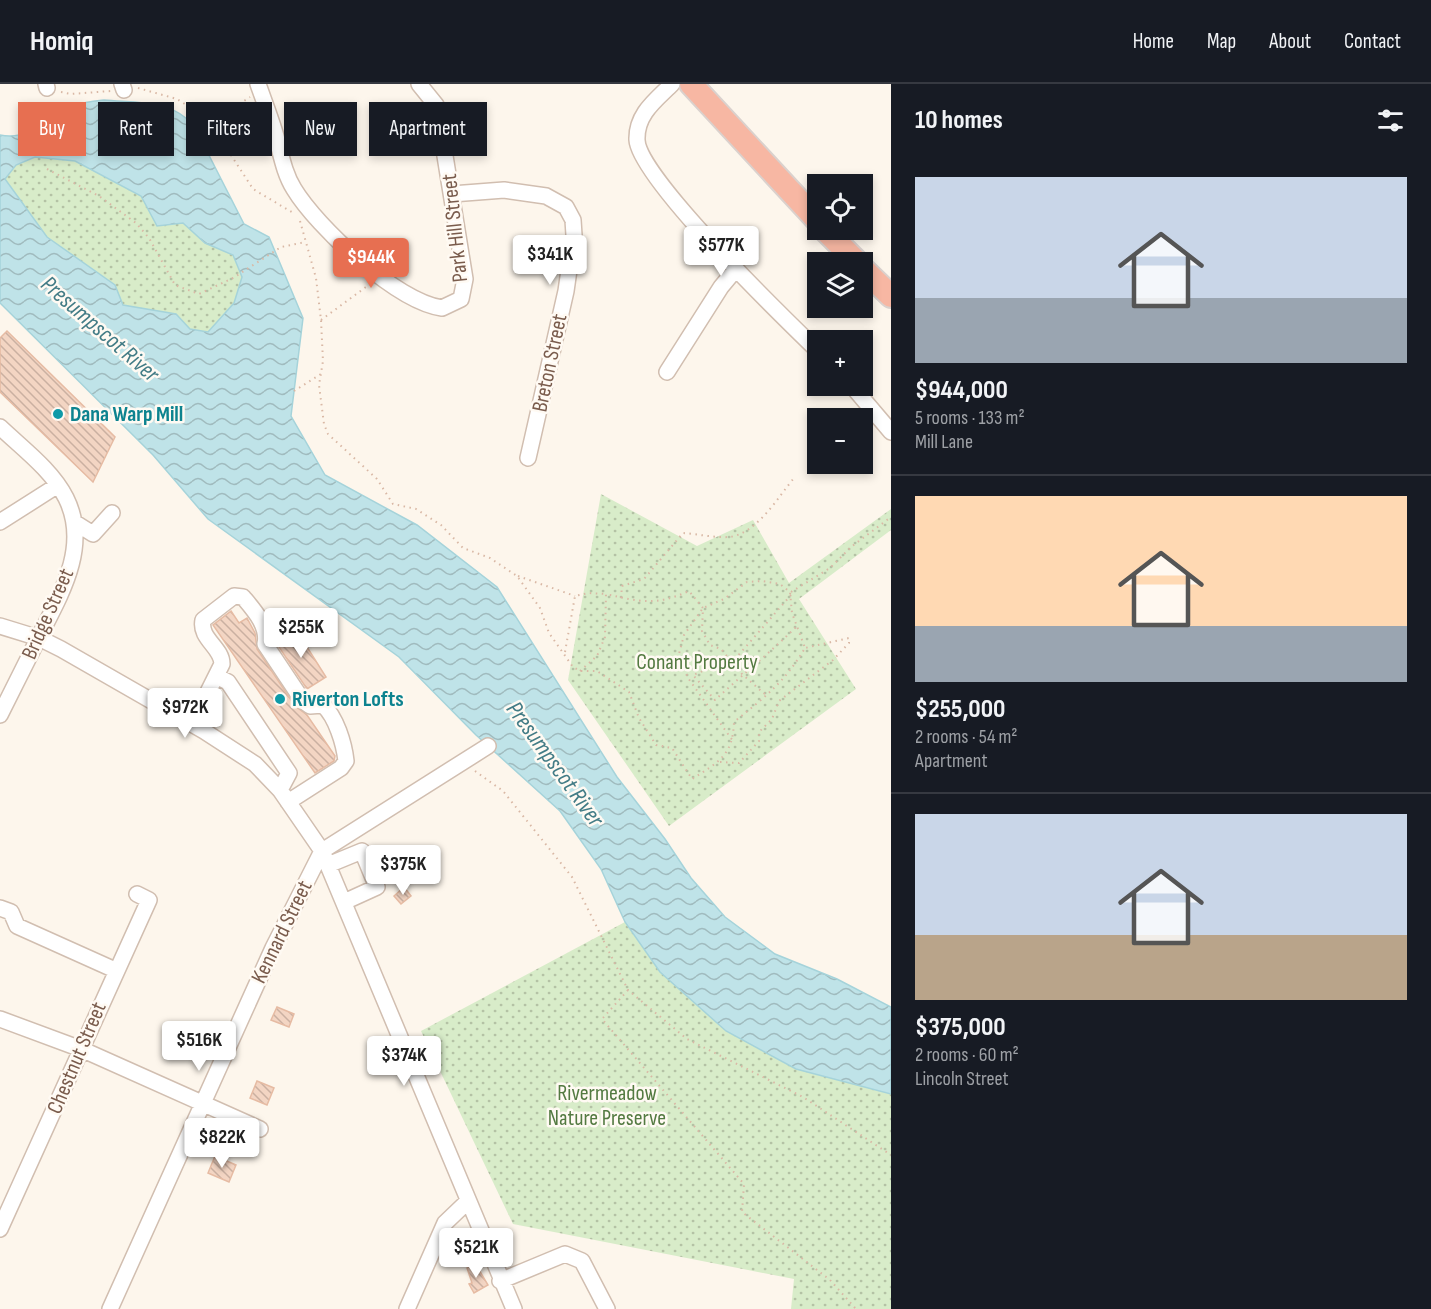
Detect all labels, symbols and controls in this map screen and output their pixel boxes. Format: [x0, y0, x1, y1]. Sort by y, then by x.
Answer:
text: Homiq [30, 25, 94, 58]
text: Home [1133, 29, 1174, 54]
text: Map [1207, 29, 1236, 54]
text: About [1269, 29, 1311, 54]
text: Contact [1344, 29, 1401, 54]
chip: Buy [18, 102, 86, 156]
chip: Rent [98, 102, 174, 156]
chip: Filters [186, 102, 272, 156]
chip: New [284, 102, 357, 156]
chip: Apartment [369, 102, 487, 156]
icon: filters [1374, 104, 1407, 137]
text: 10 homes [915, 105, 1003, 136]
street label: Park Hill Street [436, 172, 474, 284]
map controls [807, 174, 873, 474]
button: locate [807, 174, 873, 240]
icon: home [1107, 216, 1215, 324]
pin: $577K [679, 226, 763, 277]
text: $577K [698, 233, 744, 257]
pin: $341K [508, 235, 592, 286]
pin: $944K [329, 238, 413, 289]
text: $341K [527, 242, 573, 266]
text: $944K [347, 245, 395, 269]
button: layers [807, 252, 873, 318]
water label: Presumpscot River [35, 270, 166, 389]
street label: Breton Street [526, 311, 574, 414]
button: + [807, 330, 873, 396]
text: $944,000 [915, 375, 1008, 406]
place label: Dana Warp Mill [70, 401, 183, 428]
text: 5 rooms · 133 m² [915, 406, 1025, 430]
marker: Dana Warp Mill [51, 407, 65, 421]
button: − [807, 408, 873, 474]
text: Mill Lane [915, 430, 973, 454]
icon: home [1107, 535, 1215, 643]
street label: Bridge Street [16, 564, 80, 664]
pin: $255K [259, 608, 343, 659]
text: $255K [278, 615, 324, 639]
park label: Conant Property [636, 649, 758, 676]
place label: Riverton Lofts [292, 686, 404, 713]
pin: $972K [143, 688, 227, 739]
marker: Riverton Lofts [273, 692, 287, 706]
text: $255,000 [915, 694, 1005, 725]
text: $972K [162, 695, 209, 719]
water label: Presumpscot River [500, 696, 611, 833]
text: 2 rooms · 54 m² [915, 725, 1017, 749]
text: Apartment [915, 749, 988, 773]
pin: $375K [361, 845, 445, 896]
text: $375K [380, 852, 426, 876]
icon: home [1107, 853, 1215, 961]
street label: Kennard Street [246, 876, 319, 988]
street label: Chestnut Street [41, 998, 113, 1118]
text: $375,000 [915, 1012, 1006, 1043]
pin: $516K [157, 1021, 241, 1072]
text: $516K [176, 1028, 222, 1052]
pin: $374K [362, 1036, 446, 1087]
text: $374K [381, 1043, 427, 1067]
text: 2 rooms · 60 m² [915, 1043, 1019, 1067]
text: Lincoln Street [915, 1067, 1009, 1091]
park label: Rivermeadow Nature Preserve [548, 1080, 666, 1132]
pin: $822K [180, 1118, 264, 1169]
text: $822K [198, 1125, 246, 1149]
pin: $521K [434, 1228, 518, 1279]
text: $521K [453, 1235, 499, 1259]

